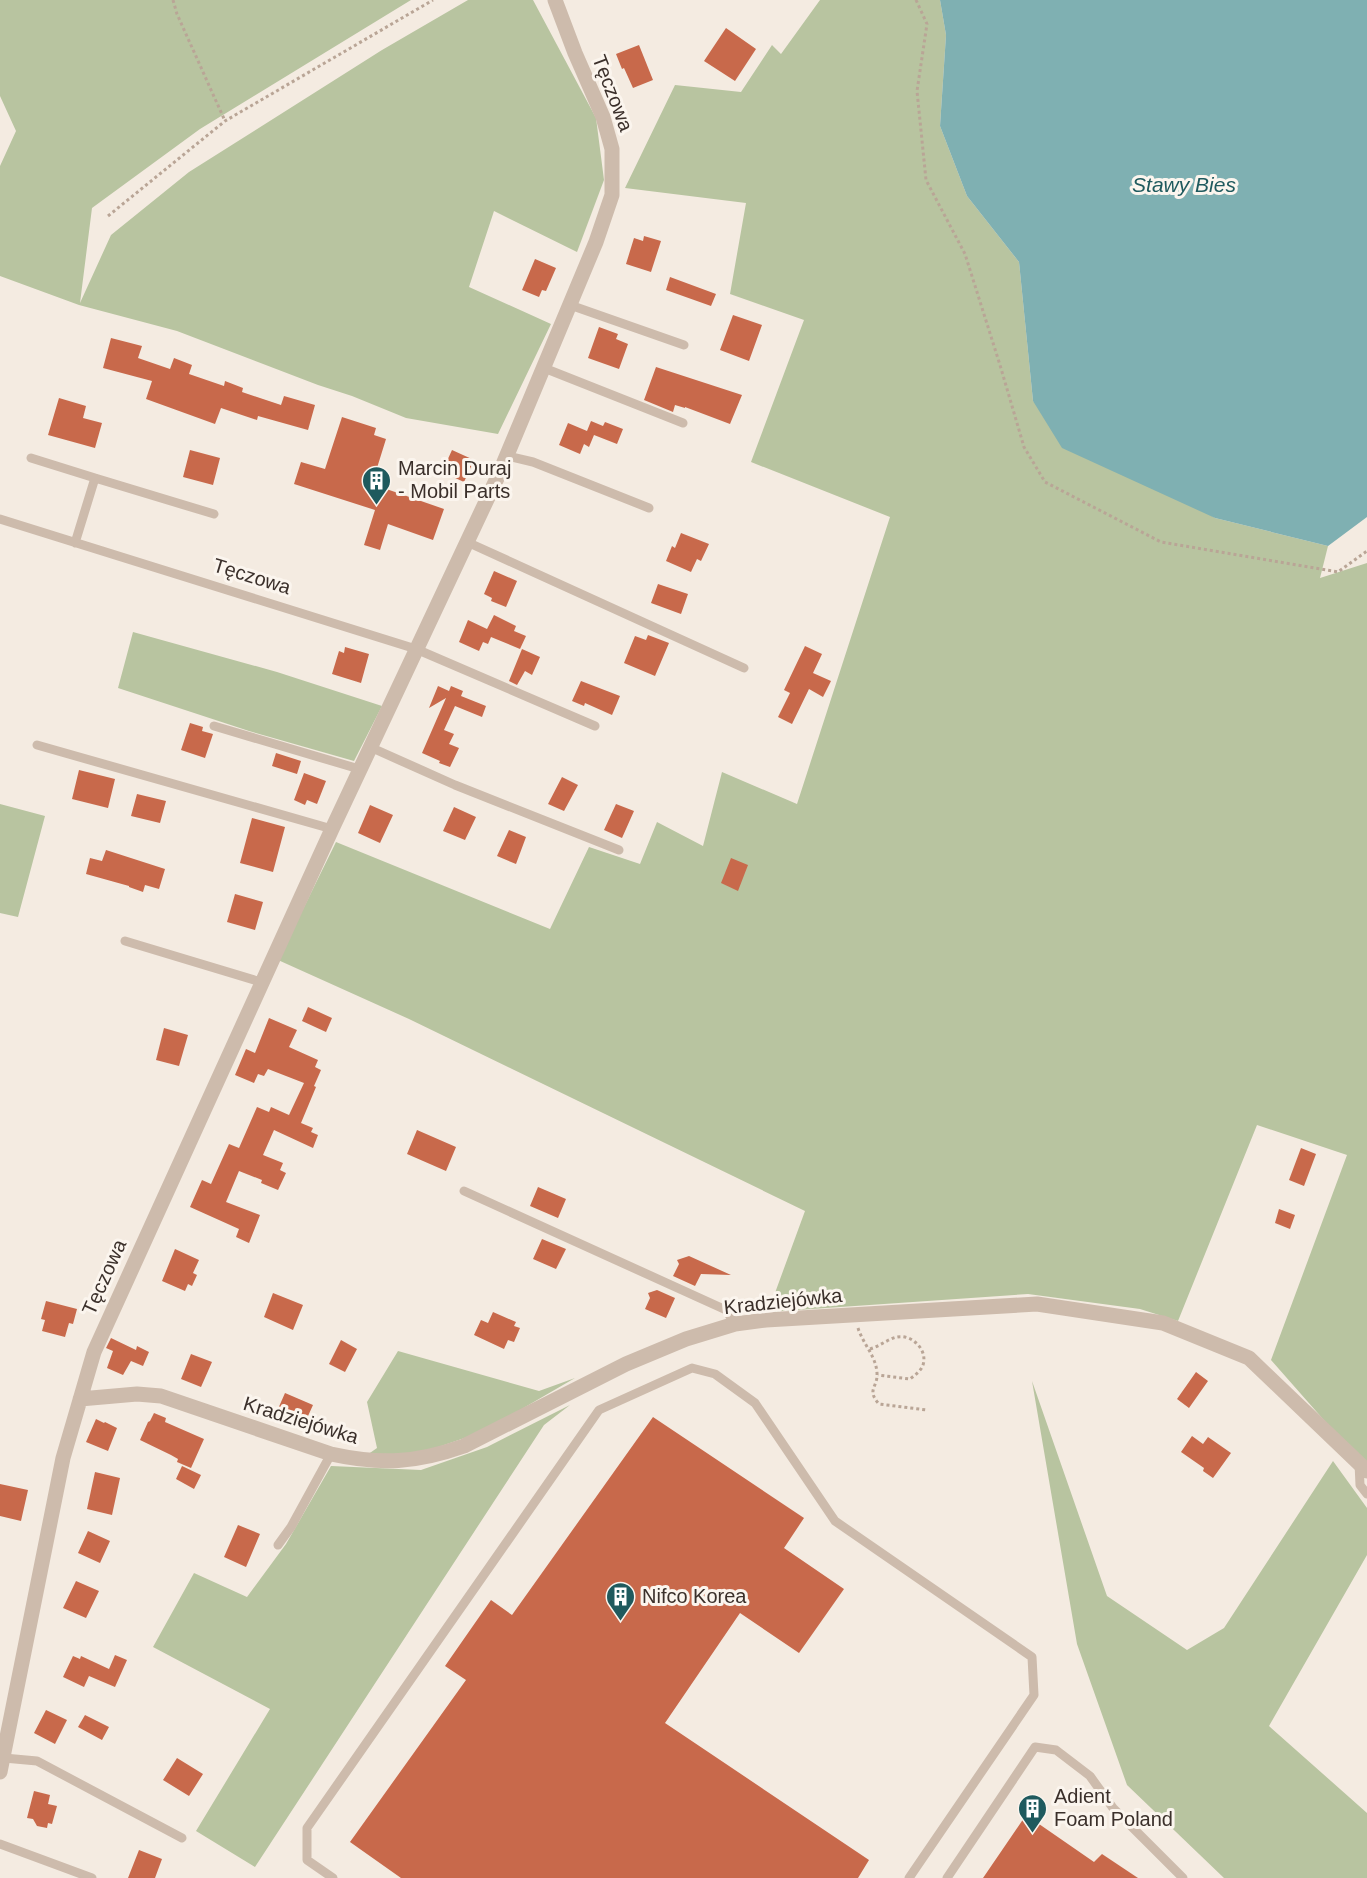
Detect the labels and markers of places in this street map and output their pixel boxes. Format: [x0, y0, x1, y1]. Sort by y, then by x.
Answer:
place label: Marcin Duraj - Mobil Parts [398, 457, 511, 502]
building icon: Marcin Duraj - Mobil Parts [361, 464, 393, 506]
building icon: Nifco Korea [605, 1580, 637, 1622]
place label: Nifco Korea [642, 1585, 747, 1607]
place label: Adient Foam Poland [1054, 1785, 1173, 1830]
building icon: Adient Foam Poland [1017, 1792, 1049, 1834]

